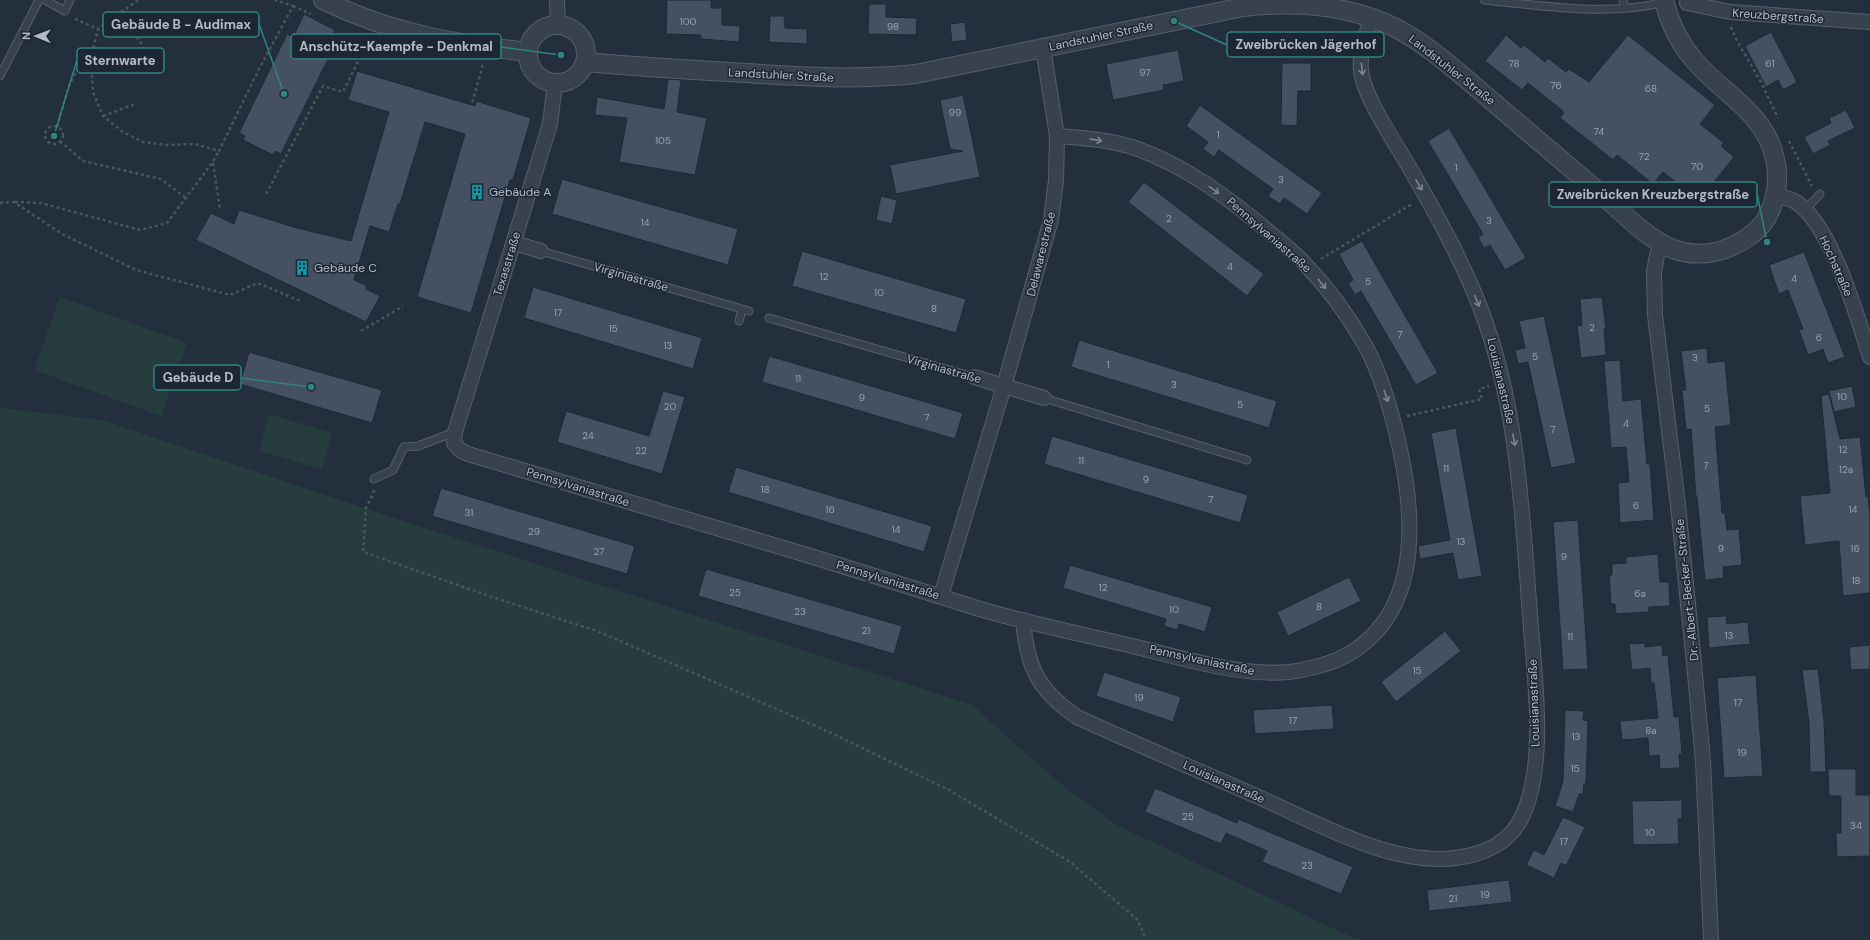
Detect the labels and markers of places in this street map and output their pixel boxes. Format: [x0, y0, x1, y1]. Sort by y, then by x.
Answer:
callout: Gebäude B - Audimax [103, 12, 259, 37]
callout: Zweibrücken Jägerhof [1227, 32, 1384, 57]
callout: Anschütz-Kaempfe - Denkmal [291, 34, 501, 59]
callout: Sternwarte [77, 48, 164, 73]
callout: Zweibrücken Kreuzbergstraße [1549, 182, 1757, 207]
building icon: Gebäude A [468, 183, 486, 201]
place label: Gebäude A [489, 184, 551, 200]
building icon: Gebäude C [293, 259, 311, 277]
place label: Gebäude C [314, 260, 377, 276]
callout: Gebäude D [154, 365, 241, 390]

